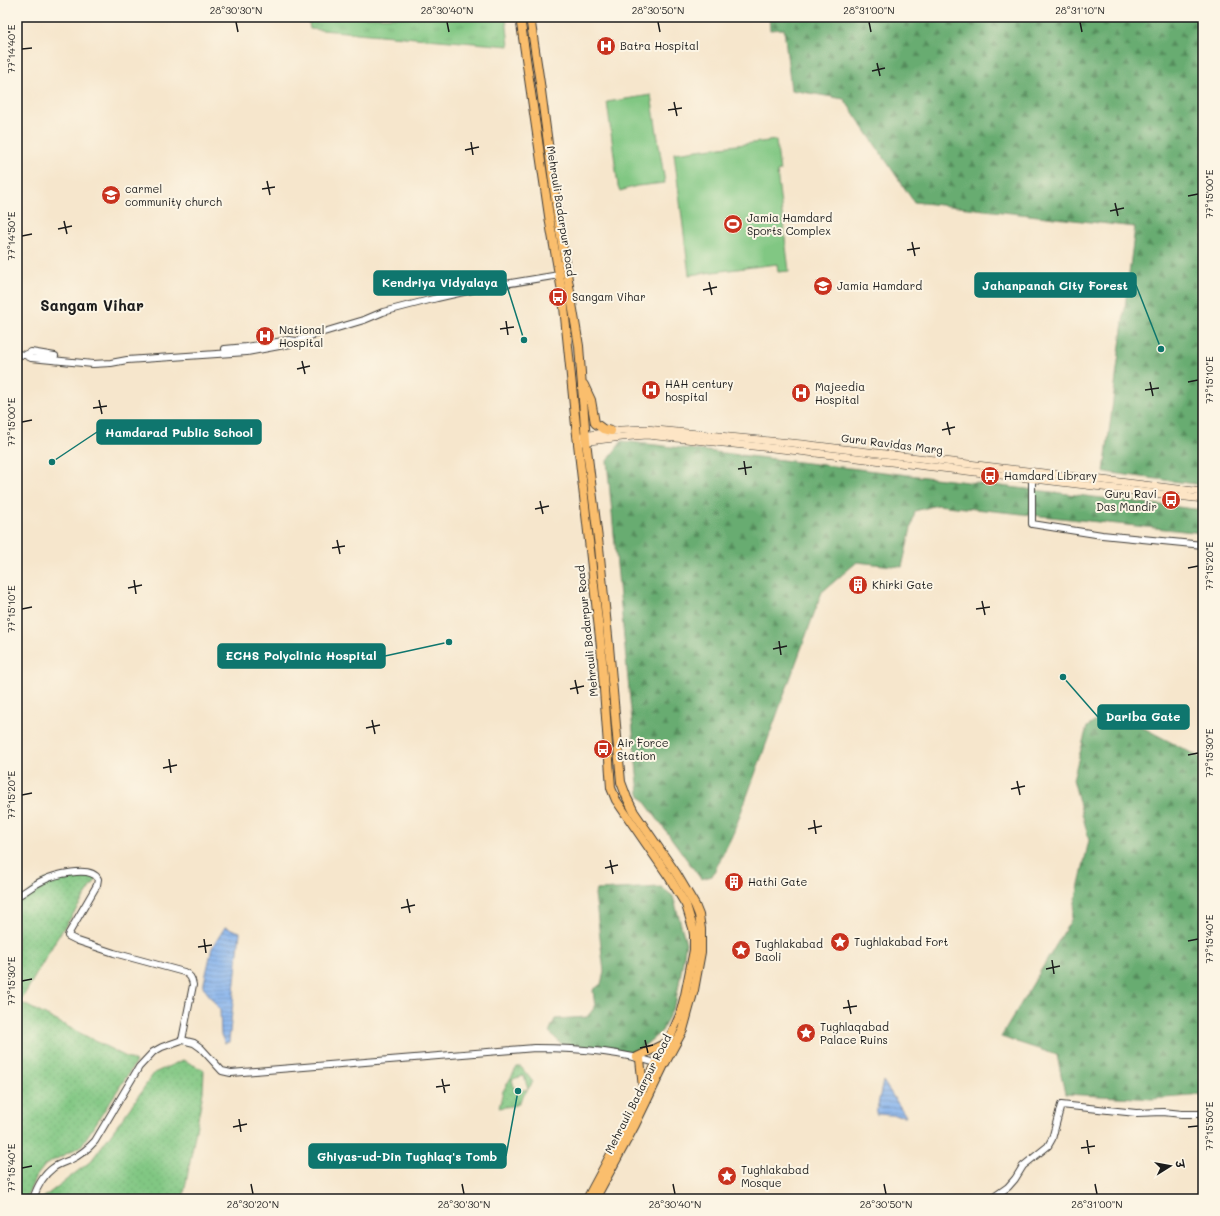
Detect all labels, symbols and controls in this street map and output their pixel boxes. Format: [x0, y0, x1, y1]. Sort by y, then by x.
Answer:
text: 28°30'30"N [210, 3, 262, 17]
text: 28°30'40"N [421, 3, 473, 17]
text: 28°30'50"N [632, 3, 684, 17]
text: 28°31'00"N [843, 3, 895, 17]
text: 28°31'10"N [1055, 3, 1105, 17]
text: 77°14'40"E [4, 24, 18, 73]
hospital icon: Batra Hospital [595, 35, 617, 57]
place label: Batra Hospital [620, 38, 699, 53]
street label: Mehrauli Badarpur Road [544, 145, 579, 277]
text: 77°15'00"E [1202, 169, 1216, 219]
place label: carmel community church [125, 181, 222, 209]
school or university icon: carmel community church [100, 184, 122, 206]
place label: Jamia Hamdard Sports Complex [747, 210, 832, 238]
text: 77°14'50"E [4, 211, 18, 260]
sports icon: Jamia Hamdard Sports Complex [722, 213, 744, 235]
callout: Kendriya Vidyalaya [374, 271, 506, 295]
callout: Jahanpanah City Forest [975, 273, 1136, 297]
text: Kendriya Vidyalaya [382, 274, 498, 290]
school or university icon: Jamia Hamdard [812, 275, 834, 297]
text: Jahanpanah City Forest [982, 277, 1128, 293]
place label: Jamia Hamdard [837, 278, 922, 293]
bus stop icon: Sangam Vihar [547, 286, 569, 308]
place label: Sangam Vihar [572, 289, 646, 304]
district label: Sangam Vihar [40, 295, 144, 315]
place label: National Hospital [279, 322, 324, 350]
hospital icon: National Hospital [254, 325, 276, 347]
text: 77°15'10"E [1202, 356, 1216, 404]
place label: HAH century hospital [665, 376, 734, 404]
hospital icon: HAH century hospital [640, 379, 662, 401]
place label: Majeedia Hospital [815, 379, 865, 407]
hospital icon: Majeedia Hospital [790, 382, 812, 404]
text: 77°15'00"E [4, 397, 18, 447]
callout: Hamdarad Public School [97, 420, 261, 444]
text: Hamdarad Public School [105, 424, 253, 440]
street label: Guru Ravidas Marg [840, 430, 944, 457]
bus stop icon: Hamdard Library [979, 465, 1001, 487]
place label: Hamdard Library [1004, 468, 1097, 483]
place label: Guru Ravi Das Mandir [1096, 486, 1157, 514]
bus stop icon: Guru Ravi Das Mandir [1160, 489, 1182, 511]
text: 77°15'20"E [1202, 541, 1216, 590]
street label: Mehrauli Badarpur Road [572, 565, 601, 698]
building icon: Khirki Gate [847, 574, 869, 596]
place label: Khirki Gate [872, 577, 933, 592]
text: 77°15'10"E [4, 585, 18, 633]
callout: ECHS Polyclinic Hospital [218, 644, 385, 668]
text: ECHS Polyclinic Hospital [226, 647, 376, 663]
callout: Dariba Gate [1098, 705, 1189, 729]
text: Dariba Gate [1106, 708, 1180, 724]
text: 77°15'30"E [1202, 728, 1216, 777]
place label: Air Force Station [617, 735, 669, 763]
bus stop icon: Air Force Station [592, 738, 614, 760]
text: 77°15'20"E [4, 770, 18, 819]
building icon: Hathi Gate [723, 871, 745, 893]
place label: Hathi Gate [748, 874, 807, 889]
text: 77°15'40"E [1202, 914, 1216, 963]
place icon: Tughlakabad Fort [829, 931, 851, 953]
place label: Tughlakabad Fort [854, 934, 949, 949]
place label: Tughlakabad Baoli [755, 936, 823, 964]
place icon: Tughlakabad Baoli [730, 939, 752, 961]
text: 77°15'30"E [4, 956, 18, 1005]
place label: Tughlaqabad Palace Ruins [820, 1019, 889, 1047]
place icon: Tughlaqabad Palace Ruins [795, 1022, 817, 1044]
street label: Mehrauli Badarpur Road [601, 1031, 674, 1156]
text: 77°15'50"E [1202, 1101, 1216, 1150]
text: 77°15'40"E [4, 1143, 18, 1192]
callout: Ghiyas-ud-Din Tughlaq's Tomb [309, 1144, 506, 1168]
north arrow [1150, 1146, 1190, 1186]
text: Ghiyas-ud-Din Tughlaq's Tomb [317, 1148, 497, 1164]
text: उ [1172, 1158, 1189, 1171]
place label: Tughlakabad Mosque [741, 1162, 809, 1190]
place icon: Tughlakabad Mosque [716, 1165, 738, 1187]
text: 28°30'20"N [227, 1197, 279, 1211]
text: 28°30'30"N [438, 1197, 490, 1211]
text: 28°30'40"N [649, 1197, 701, 1211]
text: 28°30'50"N [860, 1197, 912, 1211]
text: 28°31'00"N [1071, 1197, 1123, 1211]

